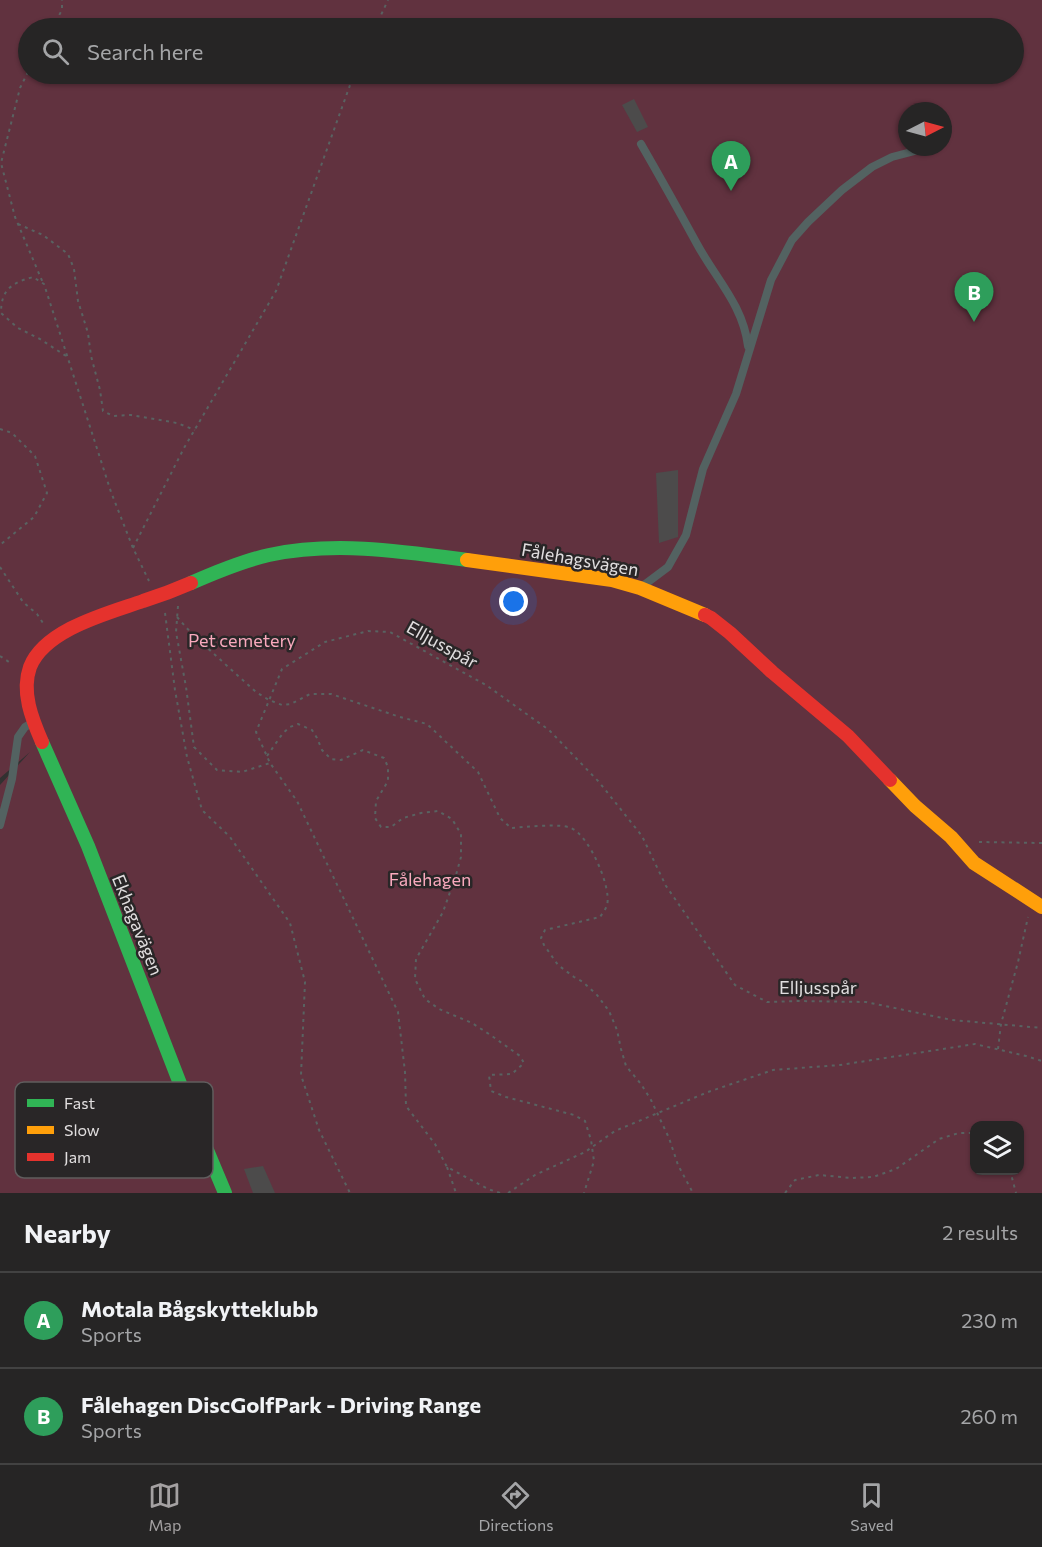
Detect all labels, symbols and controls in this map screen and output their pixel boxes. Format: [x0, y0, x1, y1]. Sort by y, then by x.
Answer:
search box [18, 18, 1024, 84]
icon: search [39, 35, 72, 68]
text: Search here [87, 38, 203, 65]
north arrow [898, 102, 952, 156]
pin: A [712, 142, 750, 191]
pin: B [954, 272, 994, 322]
street label: Fålehagsvägen [520, 538, 641, 580]
your location [499, 587, 528, 616]
street label: Elljusspår [403, 616, 482, 673]
park label: Pet cemetery [188, 629, 296, 651]
park label: Fålehagen [389, 868, 471, 890]
street label: Ekhagavägen [108, 871, 168, 978]
street label: Elljusspår [779, 976, 857, 998]
legend [15, 1082, 213, 1178]
text: Fast [64, 1093, 95, 1112]
text: Slow [64, 1120, 100, 1139]
map controls [970, 1121, 1024, 1175]
button: layers [970, 1121, 1024, 1175]
text: Jam [64, 1147, 91, 1166]
text: Nearby [24, 1217, 111, 1248]
text: 2 results [942, 1220, 1018, 1244]
text: Motala Bågskytteklubb [81, 1295, 318, 1322]
text: A [36, 1308, 51, 1332]
text: 230 m [961, 1308, 1018, 1332]
text: Sports [81, 1322, 142, 1346]
text: Fålehagen DiscGolfPark - Driving Range [81, 1391, 481, 1418]
text: B [37, 1404, 50, 1428]
text: 260 m [960, 1404, 1018, 1428]
text: Sports [81, 1418, 142, 1442]
tab: Map [148, 1479, 181, 1534]
tab: Directions [478, 1479, 553, 1534]
tab: Saved [850, 1479, 894, 1534]

